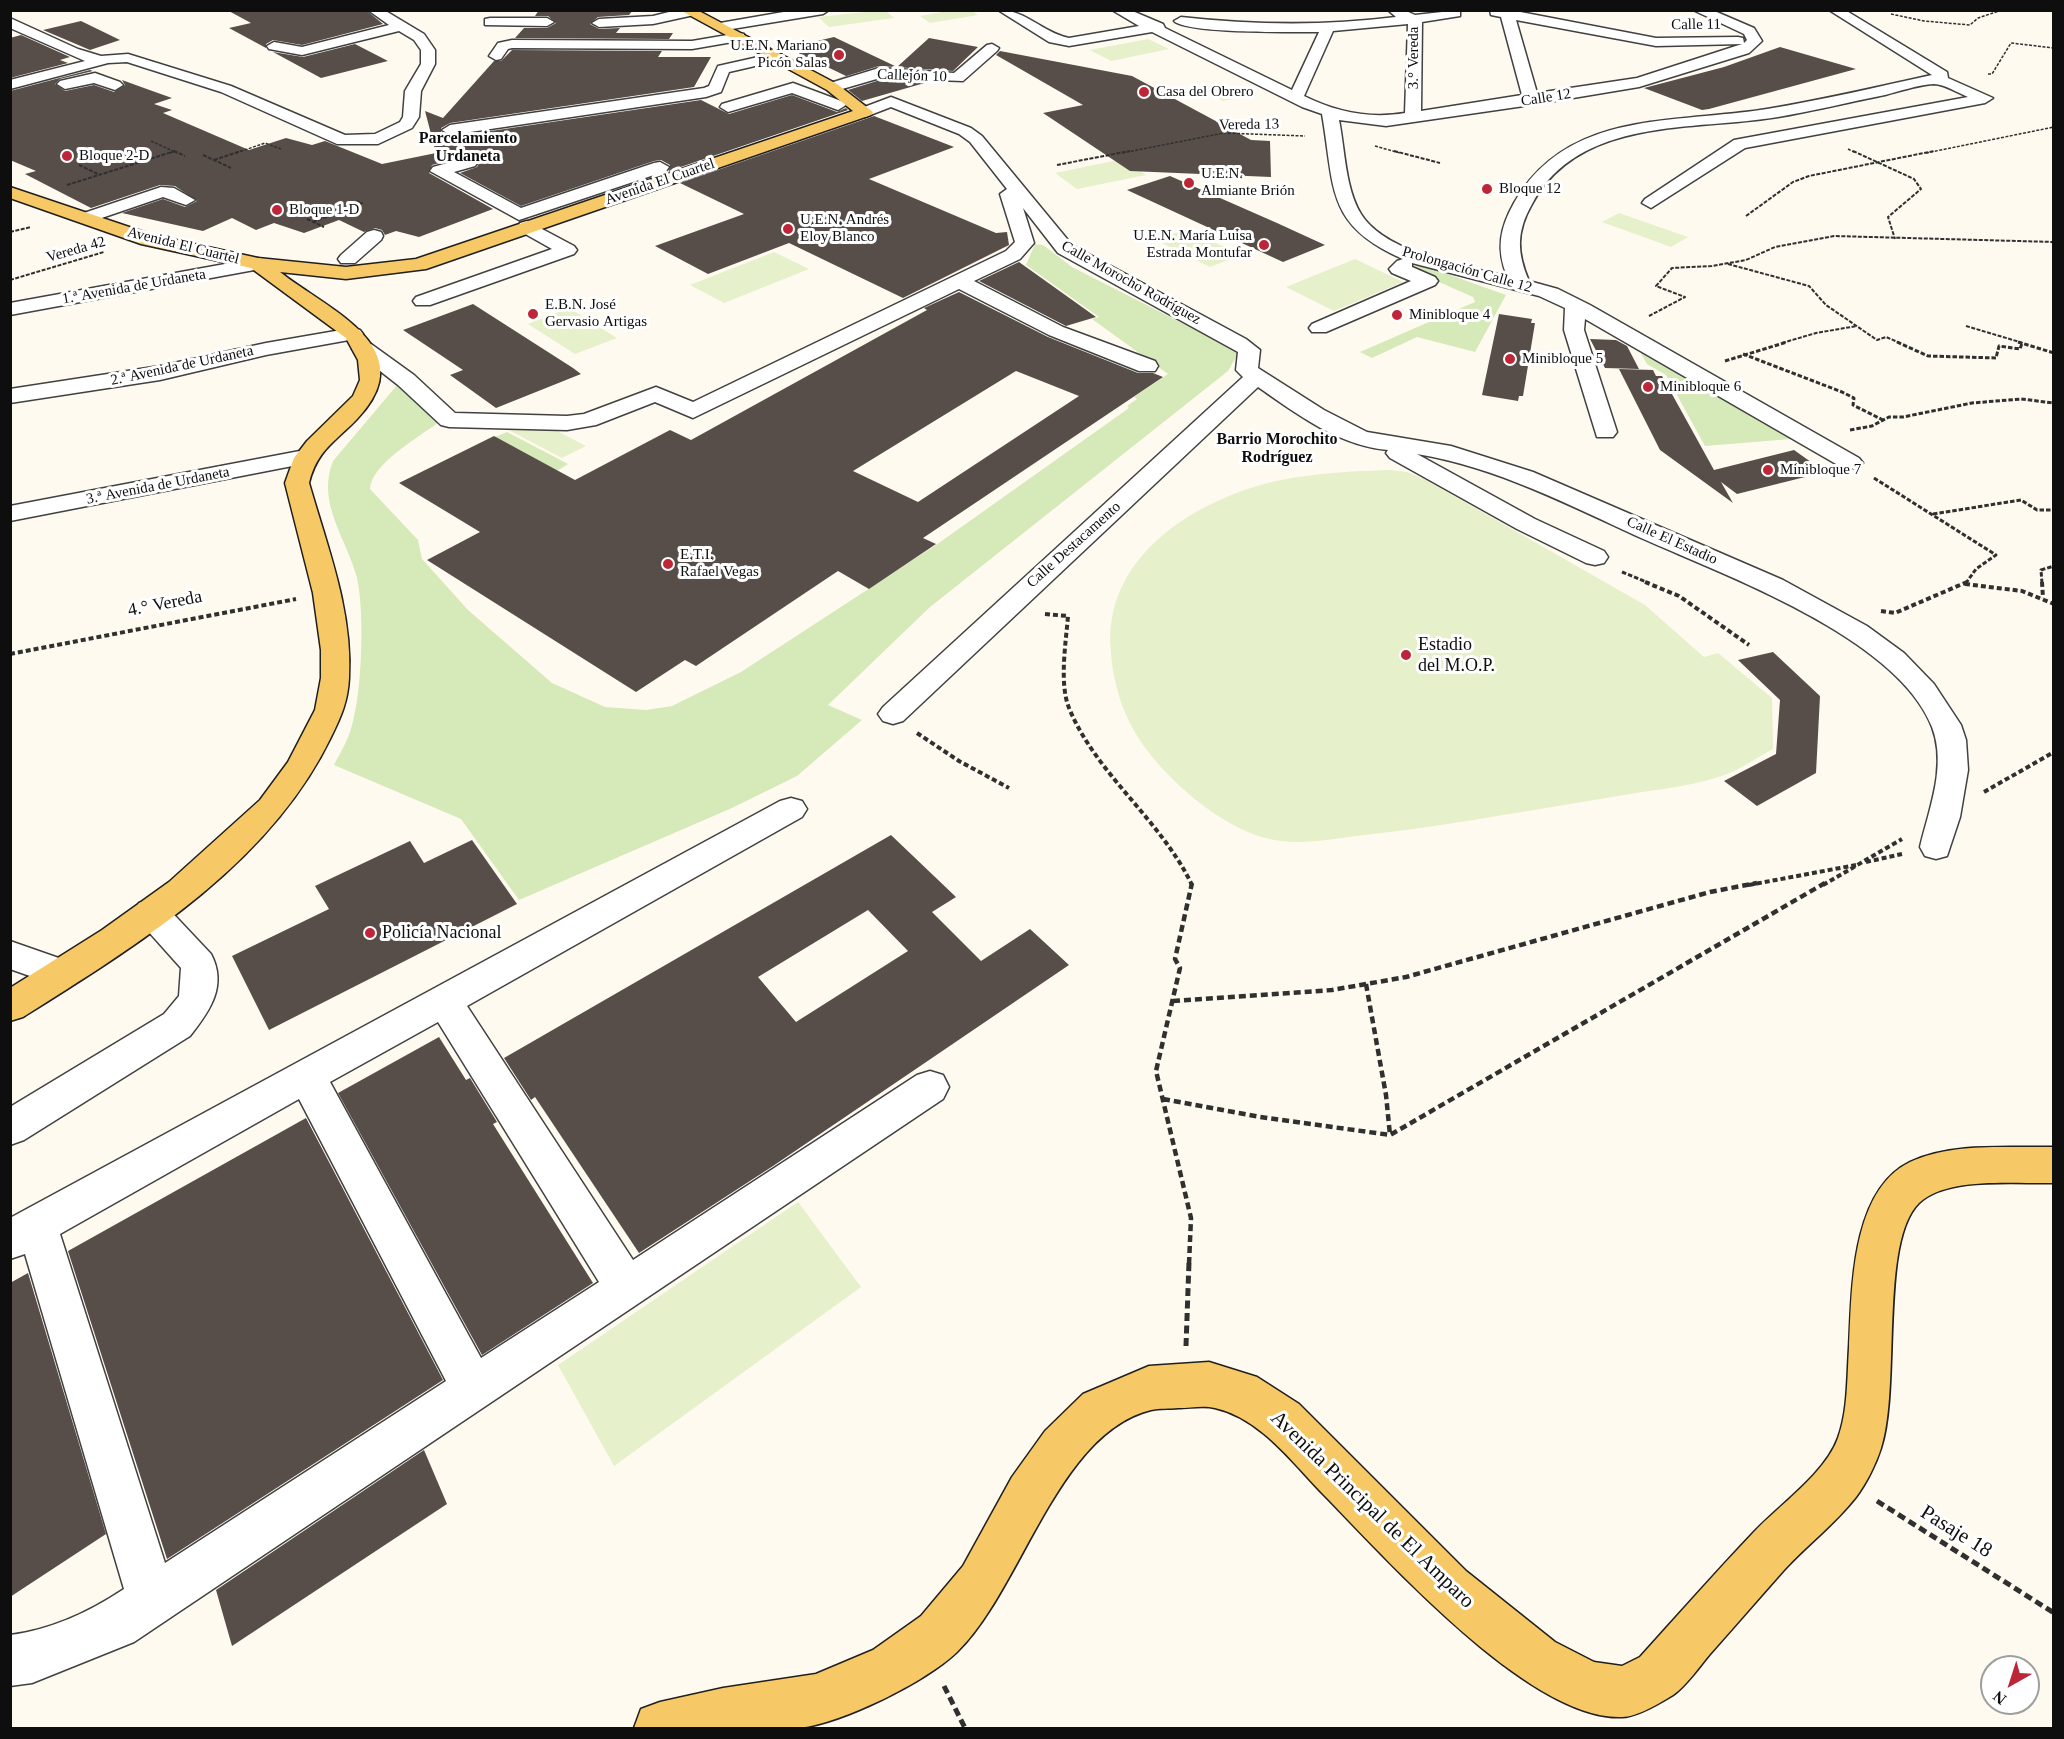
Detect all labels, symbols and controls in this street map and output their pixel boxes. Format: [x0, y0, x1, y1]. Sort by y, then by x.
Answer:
street label: Calle 11 [1671, 16, 1721, 34]
street label: 3.° Vereda [1405, 27, 1423, 89]
place label: U.E.N. Mariano Picón Salas [730, 37, 827, 72]
marker: U.E.N. Mariano Picón Salas [832, 48, 846, 62]
street label: Callejón 10 [877, 66, 947, 86]
place label: Casa del Obrero [1156, 83, 1253, 101]
marker: Casa del Obrero [1137, 85, 1151, 99]
street label: Calle 12 [1520, 85, 1572, 111]
street label: Vereda 13 [1219, 115, 1279, 135]
district label: Parcelamiento Urdaneta [419, 129, 517, 167]
place label: Bloque 2-D [79, 147, 149, 165]
marker: Bloque 2-D [60, 149, 74, 163]
street label: Avenida El Cuartel [603, 155, 717, 209]
place label: U.E.N. Almiante Brión [1201, 165, 1295, 200]
marker: U.E.N. Almiante Brión [1182, 176, 1196, 190]
place label: Bloque 12 [1499, 180, 1561, 198]
marker: Bloque 12 [1480, 182, 1494, 196]
place label: Bloque 1-D [289, 201, 359, 219]
marker: Bloque 1-D [270, 203, 284, 217]
place label: U.E.N. Andrés Eloy Blanco [800, 211, 889, 246]
marker: U.E.N. Andrés Eloy Blanco [781, 222, 795, 236]
street label: Avenida El Cuartel [125, 223, 241, 269]
place label: U.E.N. María Luisa Estrada Montufar [1133, 227, 1252, 262]
street label: Vereda 42 [44, 233, 108, 267]
street label: Calle Morocho Rodríguez [1058, 237, 1204, 329]
marker: U.E.N. María Luisa Estrada Montufar [1257, 238, 1271, 252]
street label: Prolongación Calle 12 [1400, 243, 1534, 297]
street label: 1.ª Avenida de Urdaneta [61, 266, 207, 308]
place label: E.B.N. José Gervasio Artigas [545, 296, 647, 331]
place label: Minibloque 4 [1409, 306, 1490, 324]
marker: E.B.N. José Gervasio Artigas [526, 307, 540, 321]
marker: Minibloque 4 [1390, 308, 1404, 322]
street label: 2.ª Avenida de Urdaneta [109, 342, 255, 390]
place label: Minibloque 5 [1522, 350, 1603, 368]
marker: Minibloque 5 [1503, 352, 1517, 366]
place label: Minibloque 6 [1660, 378, 1741, 396]
marker: Minibloque 6 [1641, 380, 1655, 394]
district label: Barrio Morochito Rodríguez [1216, 430, 1338, 468]
place label: Minibloque 7 [1780, 461, 1861, 479]
street label: 3.ª Avenida de Urdaneta [85, 463, 231, 509]
marker: Minibloque 7 [1761, 463, 1775, 477]
street label: Calle Destacamento [1023, 498, 1125, 592]
street label: Calle El Estadio [1624, 513, 1720, 569]
place label: E.T.I. Rafael Vegas [680, 546, 759, 581]
marker: E.T.I. Rafael Vegas [661, 557, 675, 571]
street label: 4.° Vereda [126, 586, 204, 622]
place label: Estadio del M.O.P. [1418, 634, 1495, 676]
marker: Estadio del M.O.P. [1399, 648, 1413, 662]
place label: Policía Nacional [382, 922, 501, 944]
marker: Policía Nacional [363, 926, 377, 940]
street label: Avenida Principal de El Amparo [1265, 1406, 1479, 1614]
street label: Pasaje 18 [1915, 1500, 1997, 1564]
north arrow [1980, 1655, 2040, 1715]
text: N [1990, 1688, 2009, 1708]

